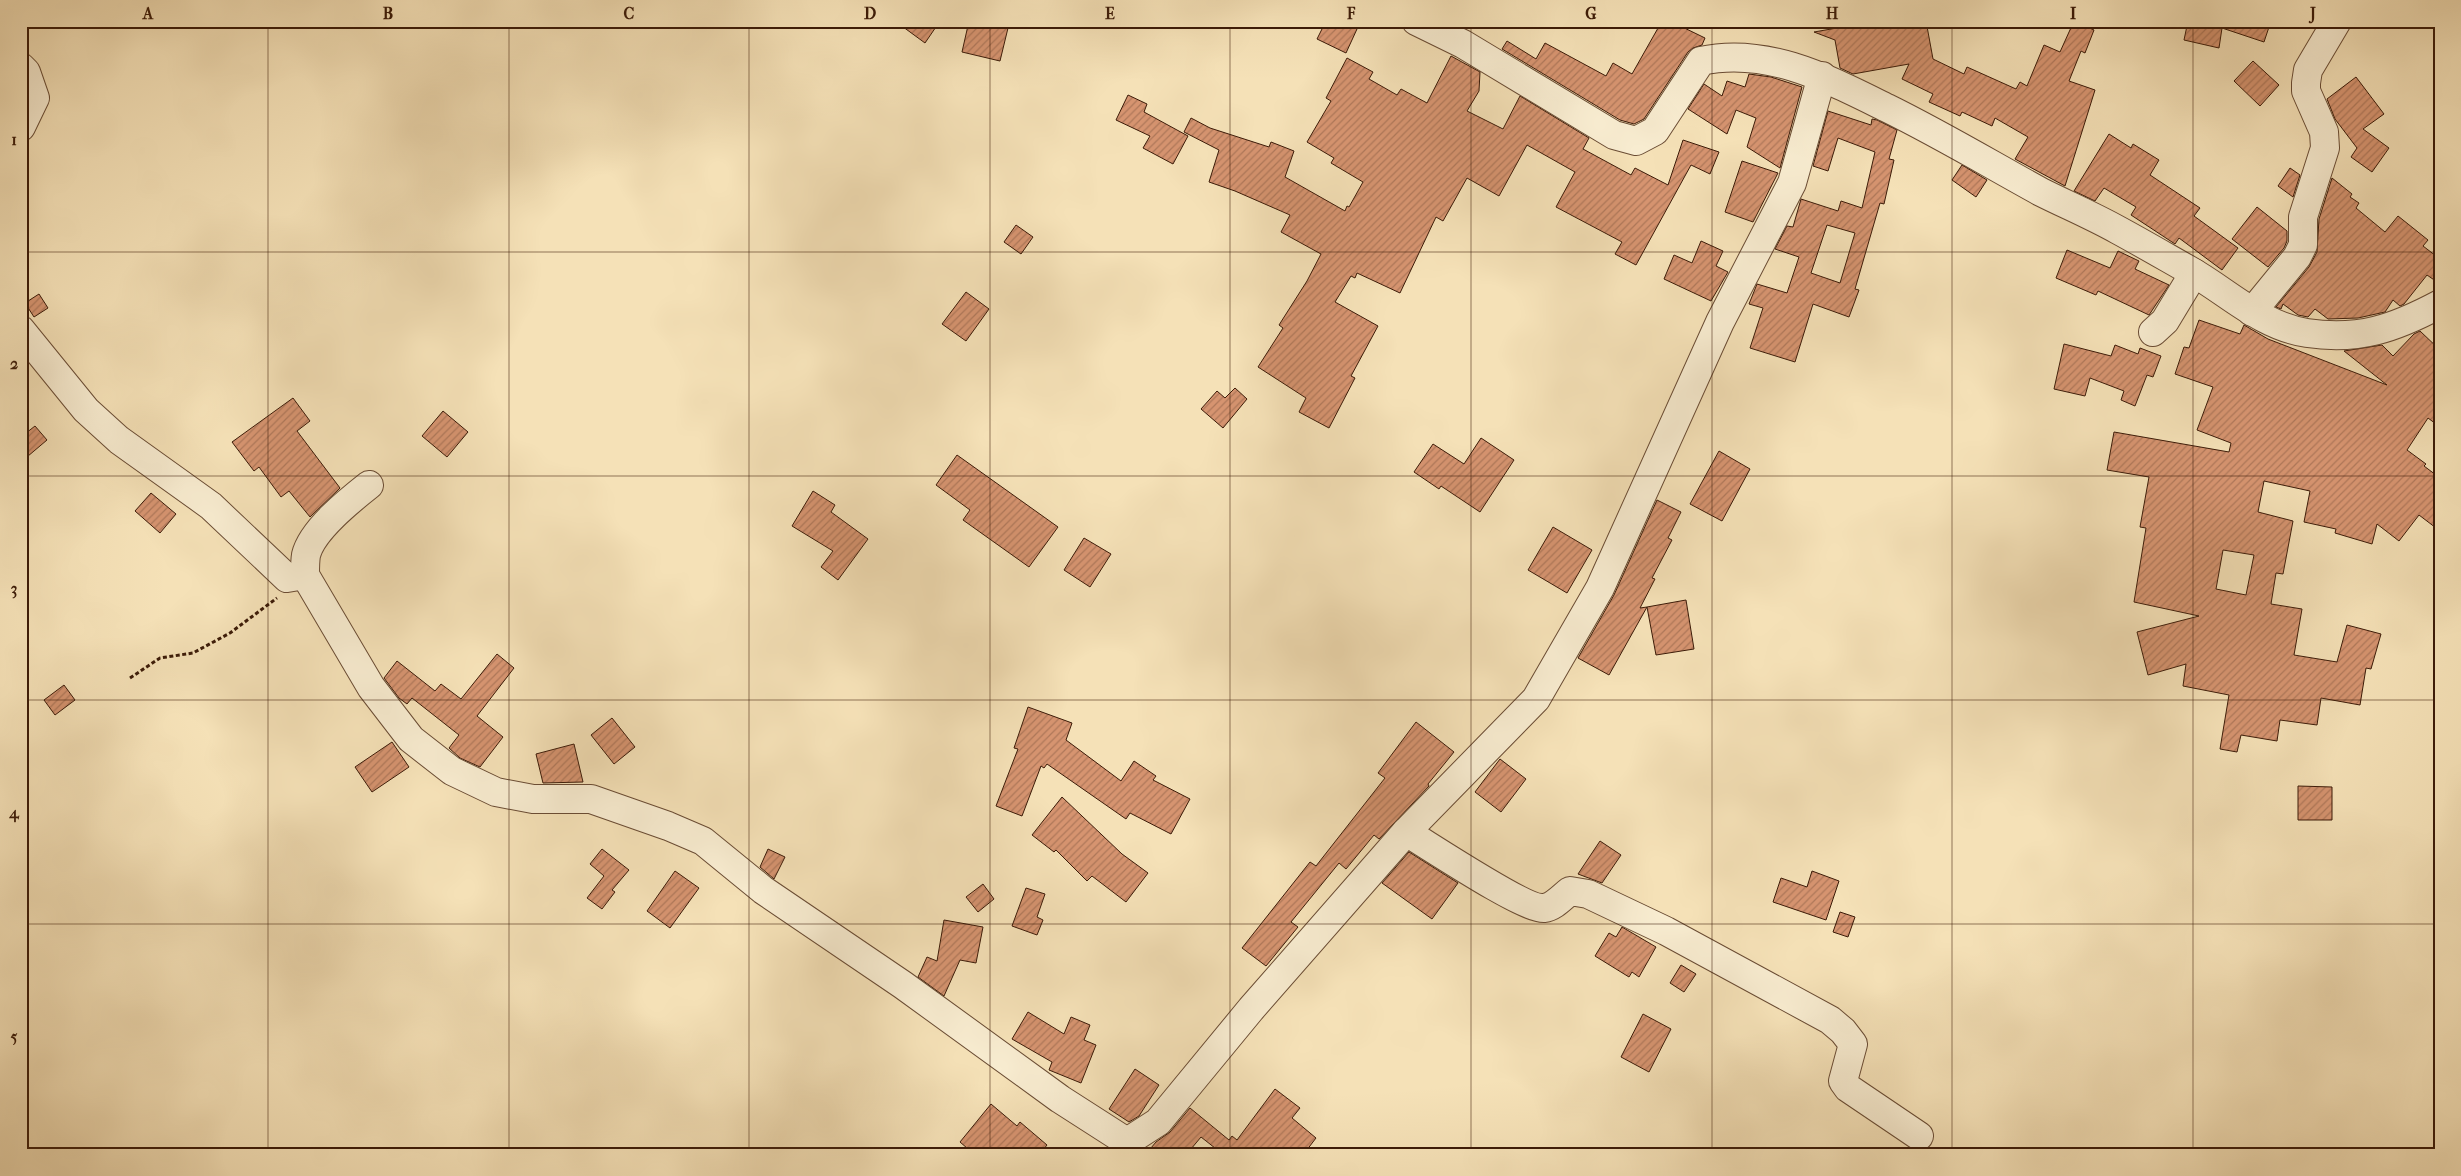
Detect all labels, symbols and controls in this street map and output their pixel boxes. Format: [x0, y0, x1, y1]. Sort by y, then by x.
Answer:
text: A [142, 4, 154, 23]
text: B [383, 4, 393, 23]
text: C [624, 4, 635, 23]
text: D [864, 4, 876, 23]
text: E [1105, 4, 1115, 23]
text: F [1346, 4, 1356, 23]
text: G [1585, 4, 1597, 23]
text: H [1826, 4, 1839, 23]
text: I [2070, 4, 2077, 23]
text: J [2308, 4, 2316, 24]
text: 1 [11, 130, 17, 149]
text: 2 [10, 354, 18, 373]
text: 3 [11, 579, 17, 599]
text: 4 [8, 803, 20, 823]
text: 5 [11, 1027, 18, 1046]

